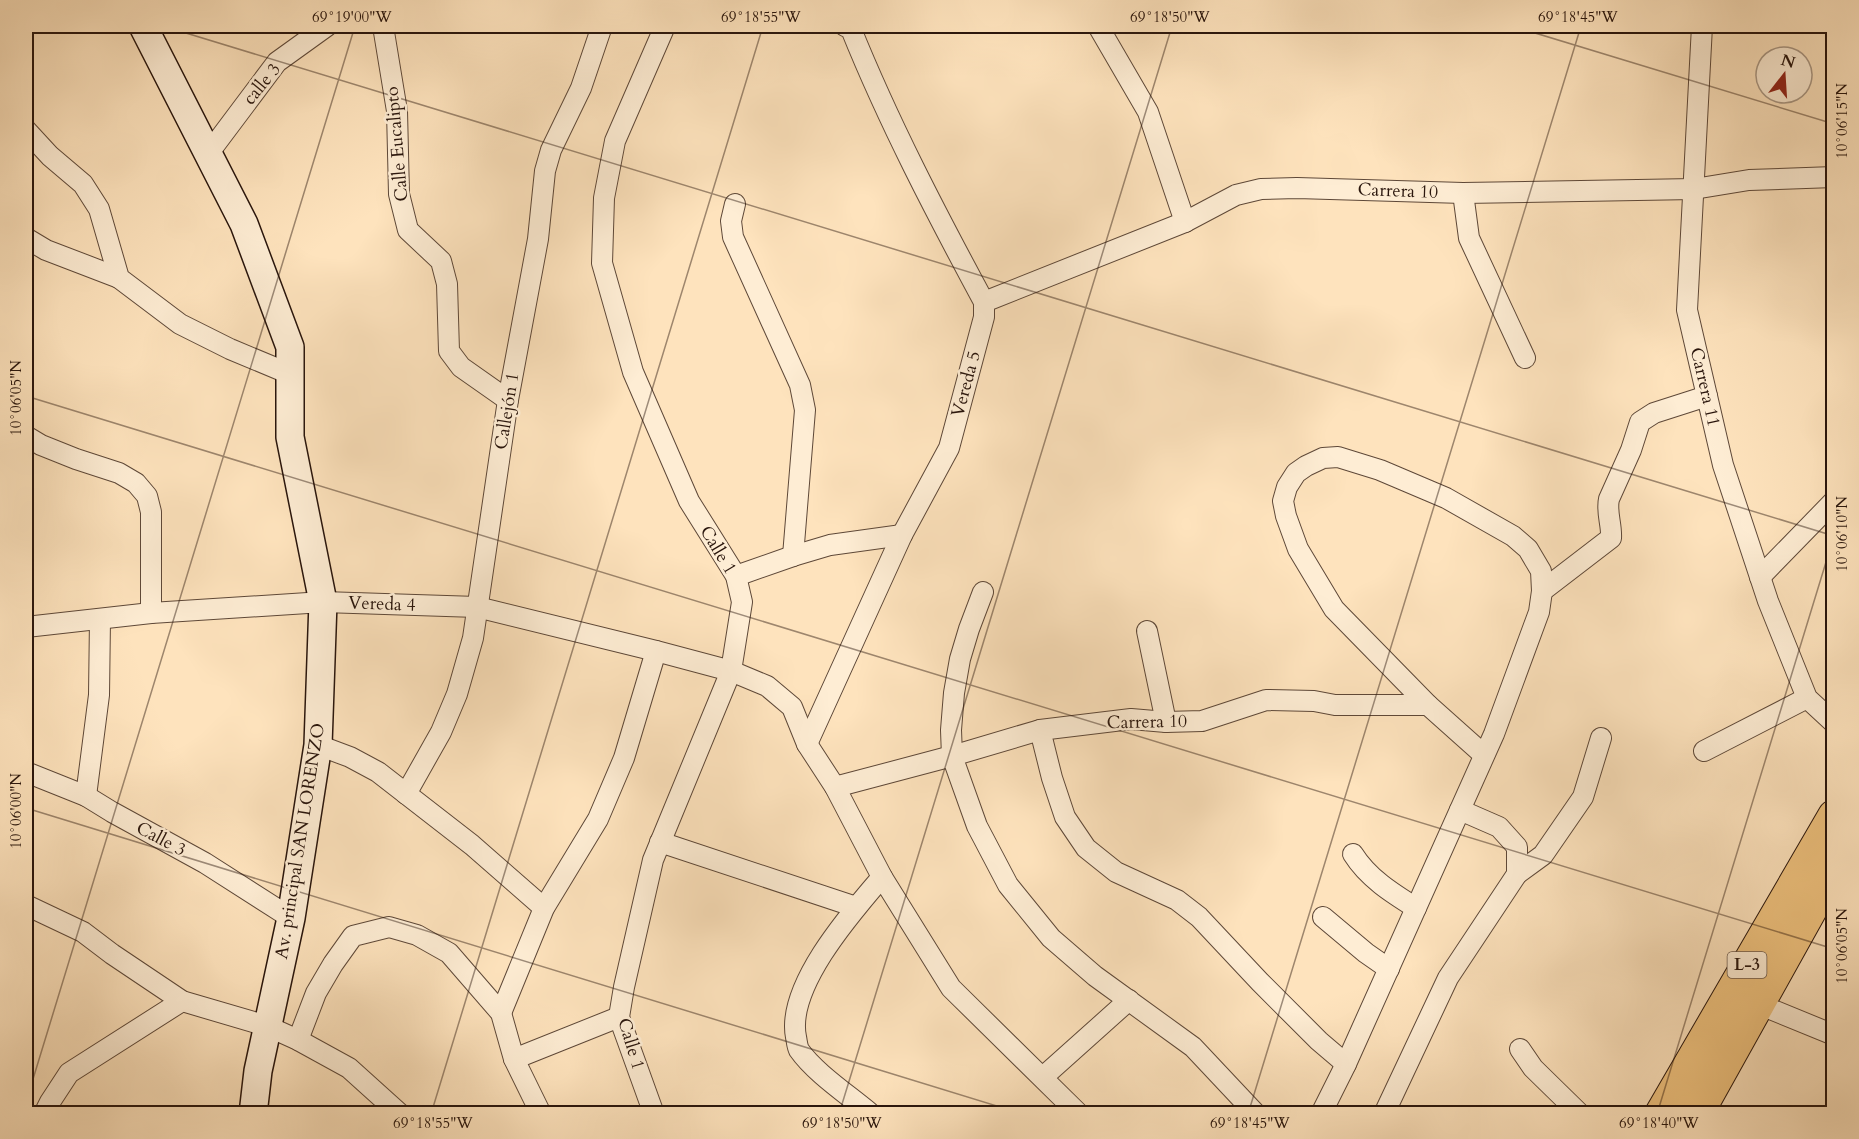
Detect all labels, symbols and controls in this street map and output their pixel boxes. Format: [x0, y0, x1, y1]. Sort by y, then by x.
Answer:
text: 69°19'00"W [312, 7, 392, 27]
text: 69°18'55"W [721, 7, 801, 27]
text: 69°18'50"W [1130, 7, 1210, 27]
text: 69°18'45"W [1538, 7, 1618, 27]
north arrow [1754, 45, 1814, 105]
text: N [1778, 49, 1798, 74]
street label: calle 3 [237, 58, 287, 110]
text: 10°06'15"N [1832, 83, 1852, 159]
street label: Calle Eucalipto [379, 85, 414, 203]
street label: Carrera 10 [1357, 177, 1439, 205]
street label: Carrera 11 [1684, 345, 1726, 429]
street label: Vereda 5 [945, 348, 987, 420]
text: 10°06'05"N [6, 360, 26, 436]
street label: Callejón 1 [489, 371, 525, 451]
text: 10°06'10"N [1832, 496, 1852, 572]
street label: Calle 1 [694, 521, 742, 579]
street label: Vereda 4 [348, 590, 416, 618]
street label: Carrera 10 [1107, 709, 1187, 735]
street label: Av. principal SAN LORENZO [269, 721, 331, 961]
text: 10°06'00"N [6, 773, 26, 849]
street label: Calle 3 [132, 816, 190, 862]
text: 10°06'05"N [1832, 908, 1852, 984]
road number: L-3 [1728, 952, 1766, 978]
street label: Calle 1 [611, 1015, 651, 1073]
text: 69°18'55"W [393, 1113, 473, 1133]
text: 69°18'50"W [802, 1113, 882, 1133]
text: 69°18'45"W [1210, 1113, 1290, 1133]
text: 69°18'40"W [1619, 1113, 1699, 1133]

